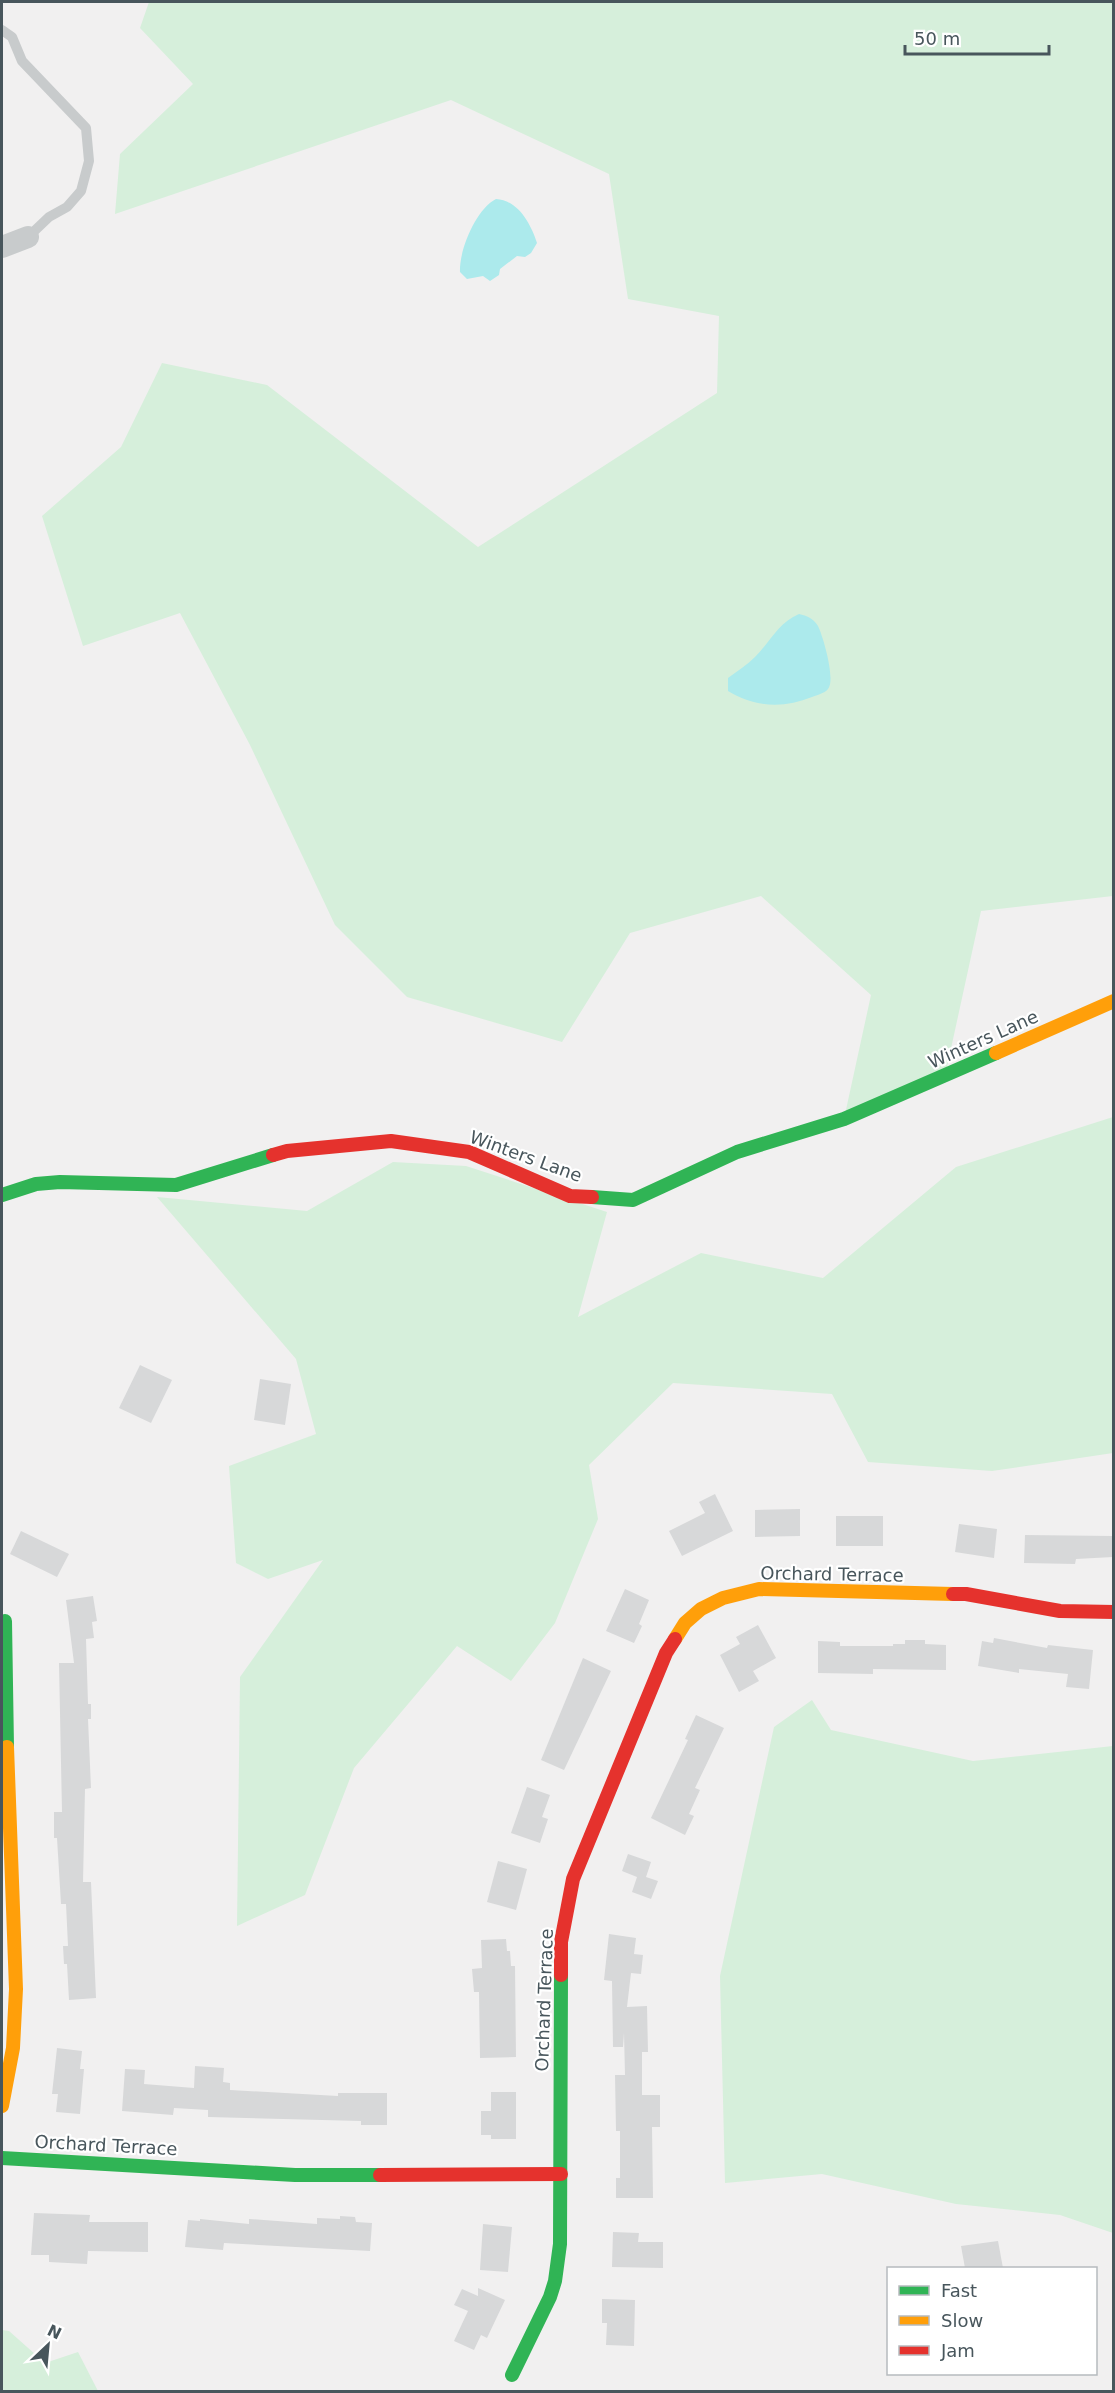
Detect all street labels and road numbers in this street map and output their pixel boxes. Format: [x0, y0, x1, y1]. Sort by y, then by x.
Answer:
street label: Winters Lane [925, 1005, 1041, 1073]
street label: Winters Lane [467, 1126, 585, 1186]
street label: Orchard Terrace [760, 1562, 904, 1586]
street label: Orchard Terrace [531, 1928, 557, 2072]
street label: Orchard Terrace [34, 2131, 178, 2159]

